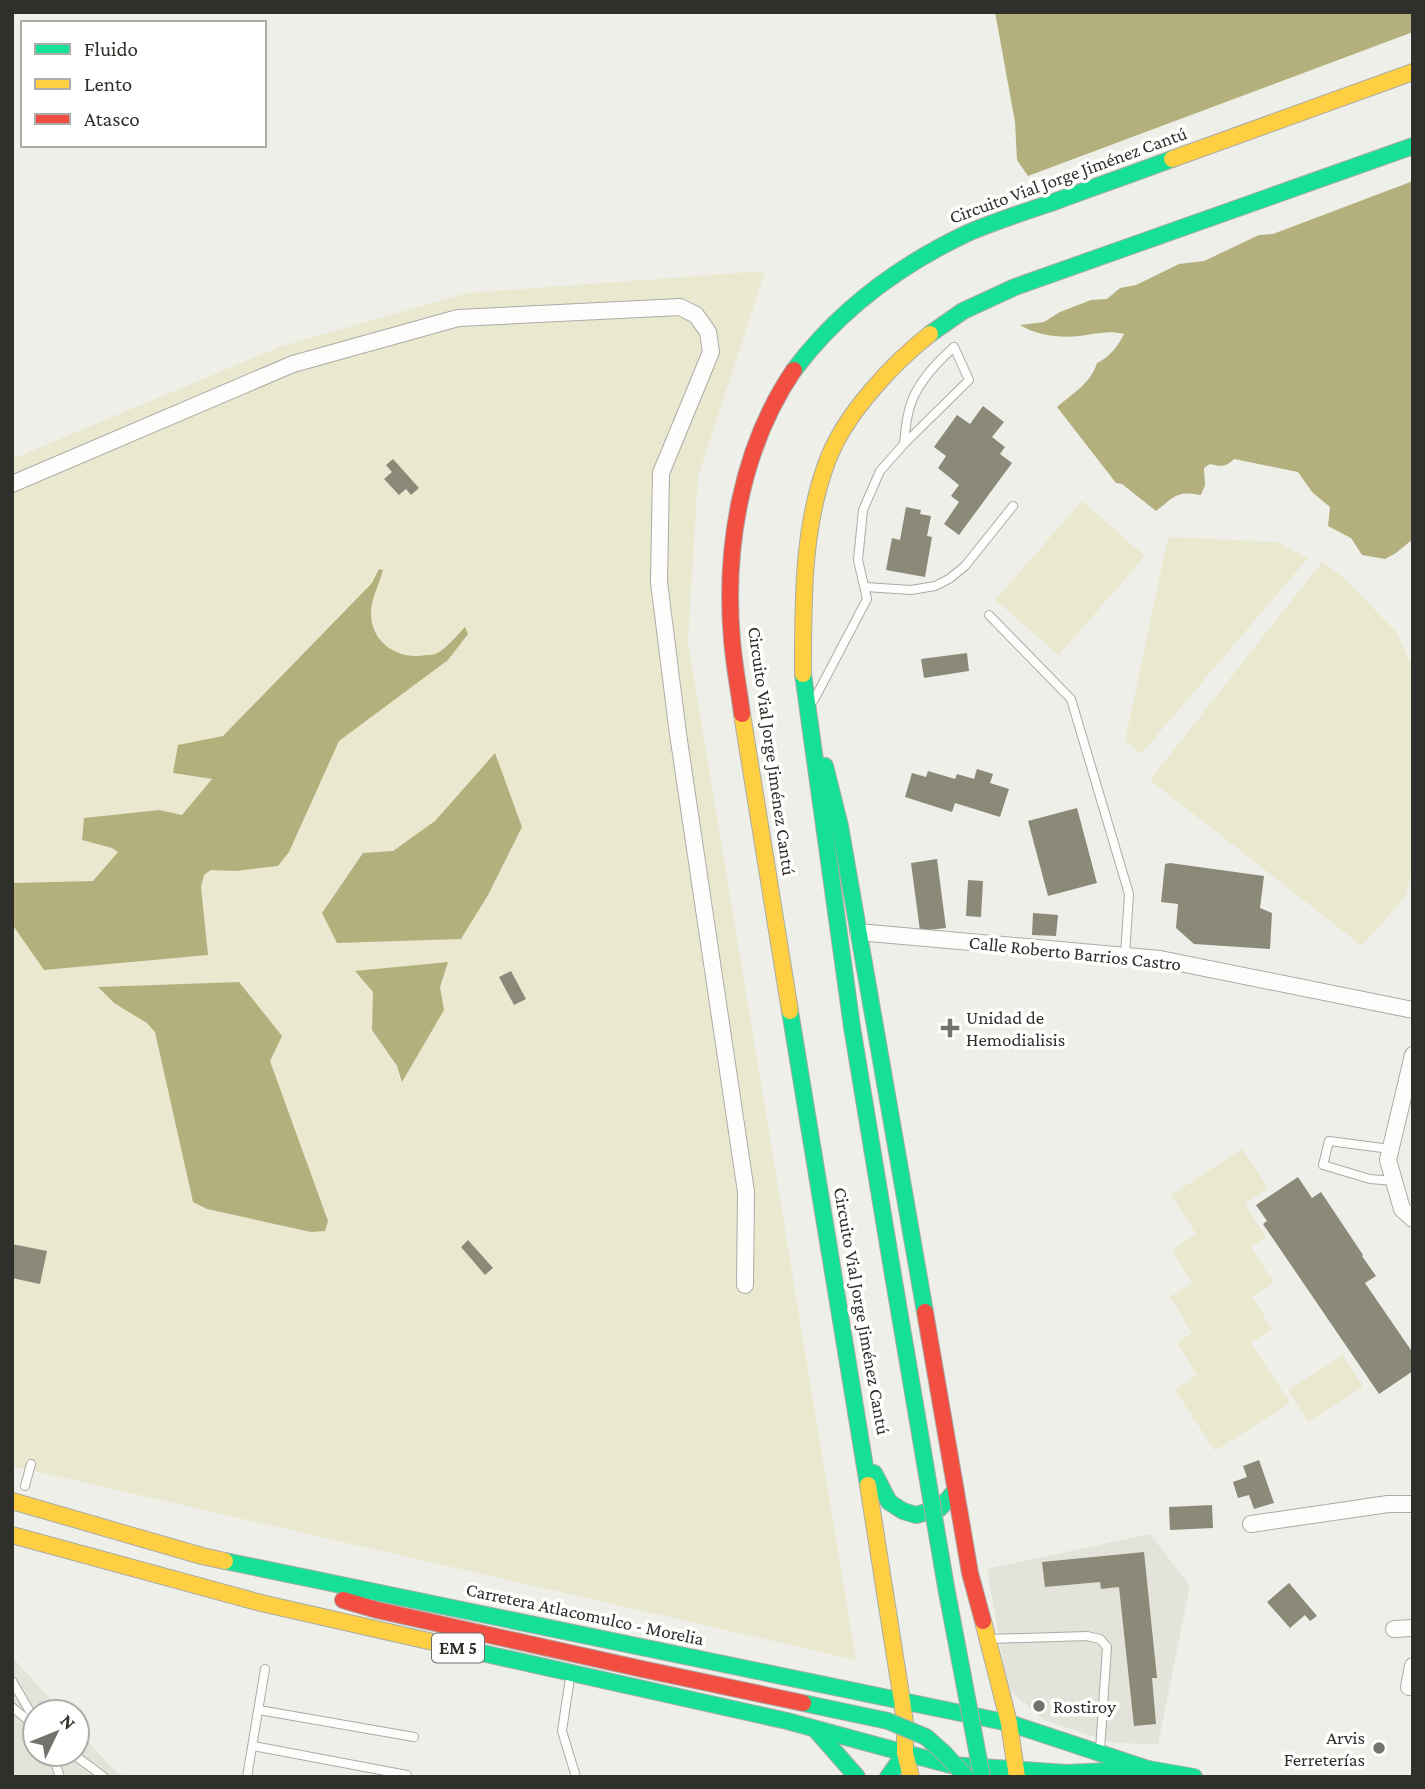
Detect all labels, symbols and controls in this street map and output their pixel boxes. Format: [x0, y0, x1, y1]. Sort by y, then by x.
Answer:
legend [21, 21, 266, 147]
text: Fluido [84, 37, 138, 61]
text: Lento [84, 72, 132, 96]
text: Atasco [84, 107, 140, 131]
street label: Circuito Vial Jorge Jiménez Cantú [947, 122, 1189, 228]
street label: Circuito Vial Jorge Jiménez Cantú [744, 625, 800, 877]
street label: Calle Roberto Barrios Castro [968, 931, 1182, 975]
place label: Unidad de Hemodialisis [966, 1007, 1065, 1050]
marker: Unidad de Hemodialisis [940, 1018, 960, 1038]
street label: Circuito Vial Jorge Jiménez Cantú [830, 1186, 894, 1436]
street label: Carretera Atlacomulco - Morelia [464, 1578, 706, 1650]
road number: EM 5 [432, 1633, 484, 1662]
place label: Rostiroy [1053, 1696, 1116, 1717]
north arrow [21, 1698, 91, 1768]
marker: Rostiroy [1031, 1698, 1047, 1714]
text: N [56, 1710, 80, 1734]
place label: Arvis Ferreterías [1284, 1727, 1365, 1770]
marker: Arvis Ferreterías [1371, 1740, 1387, 1756]

